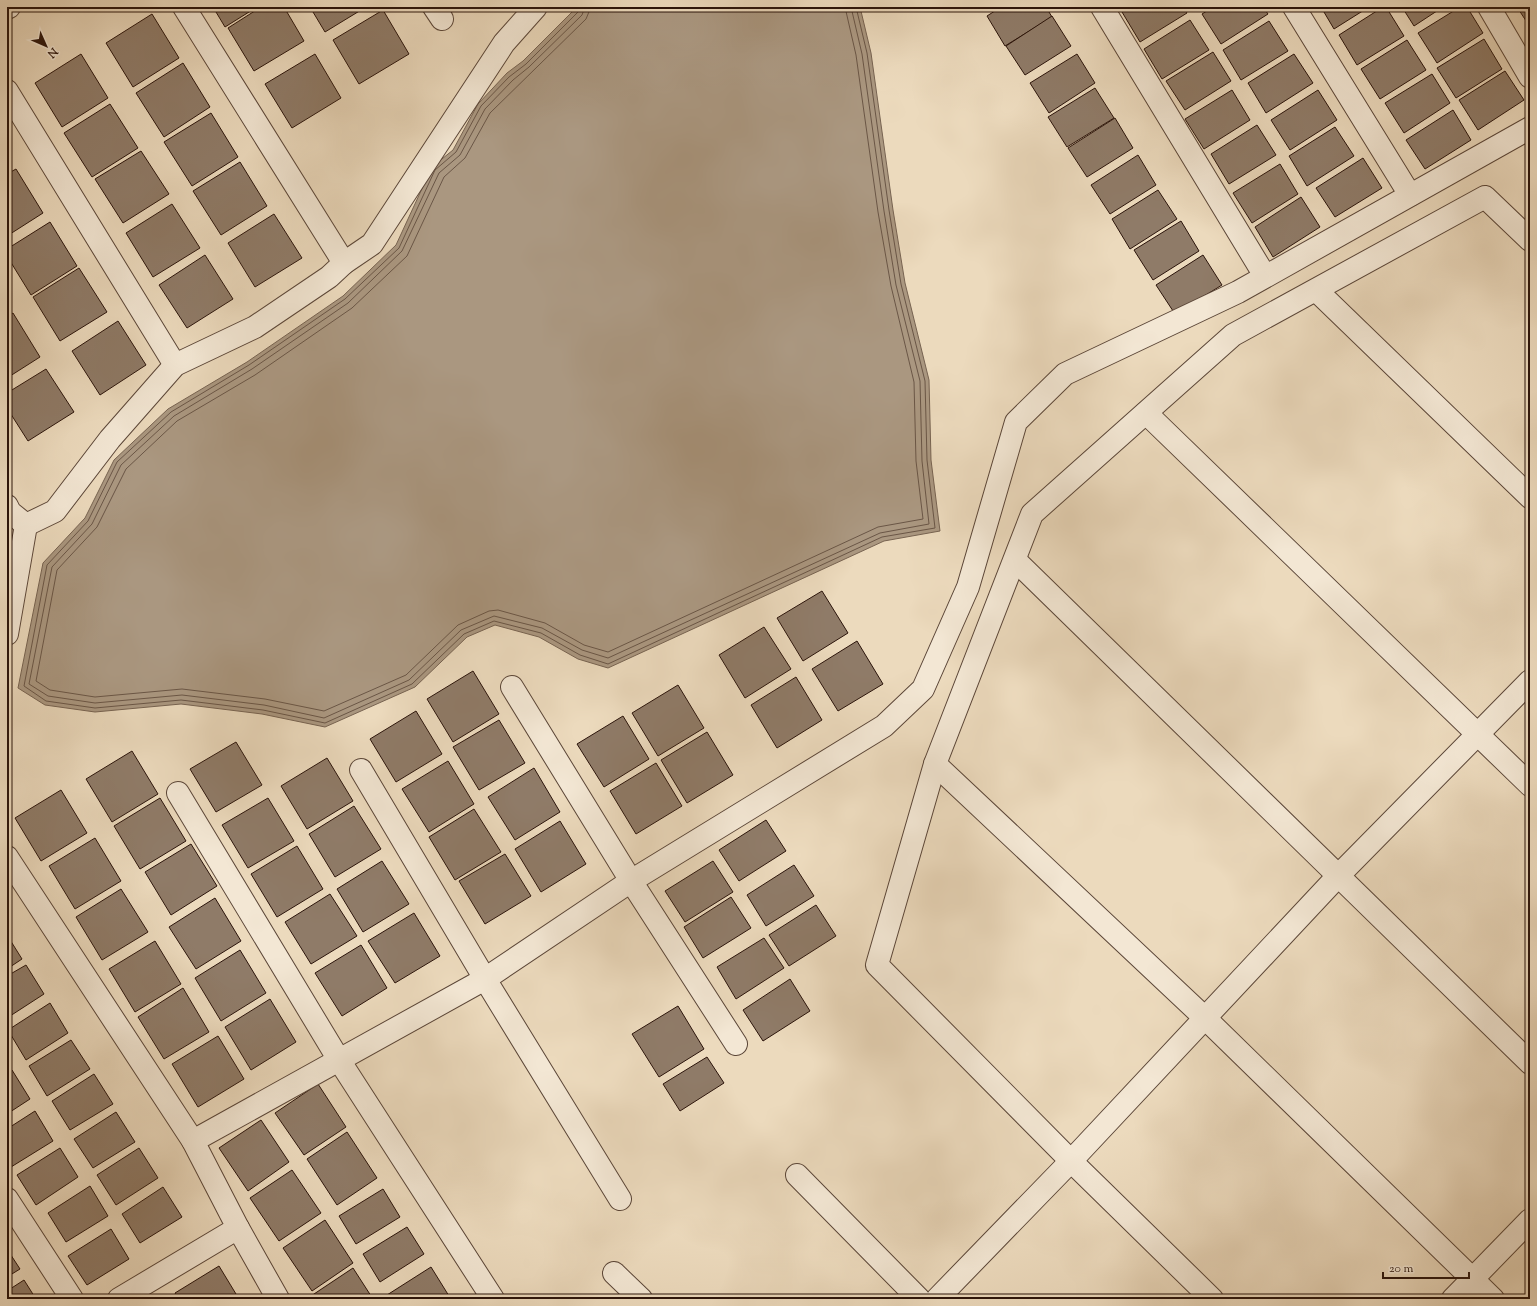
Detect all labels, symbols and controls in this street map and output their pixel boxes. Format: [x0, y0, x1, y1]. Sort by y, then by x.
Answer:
north arrow [26, 26, 66, 66]
text: N [43, 43, 62, 61]
scale bar [1383, 1254, 1469, 1280]
text: 20 m [1389, 1260, 1414, 1278]

